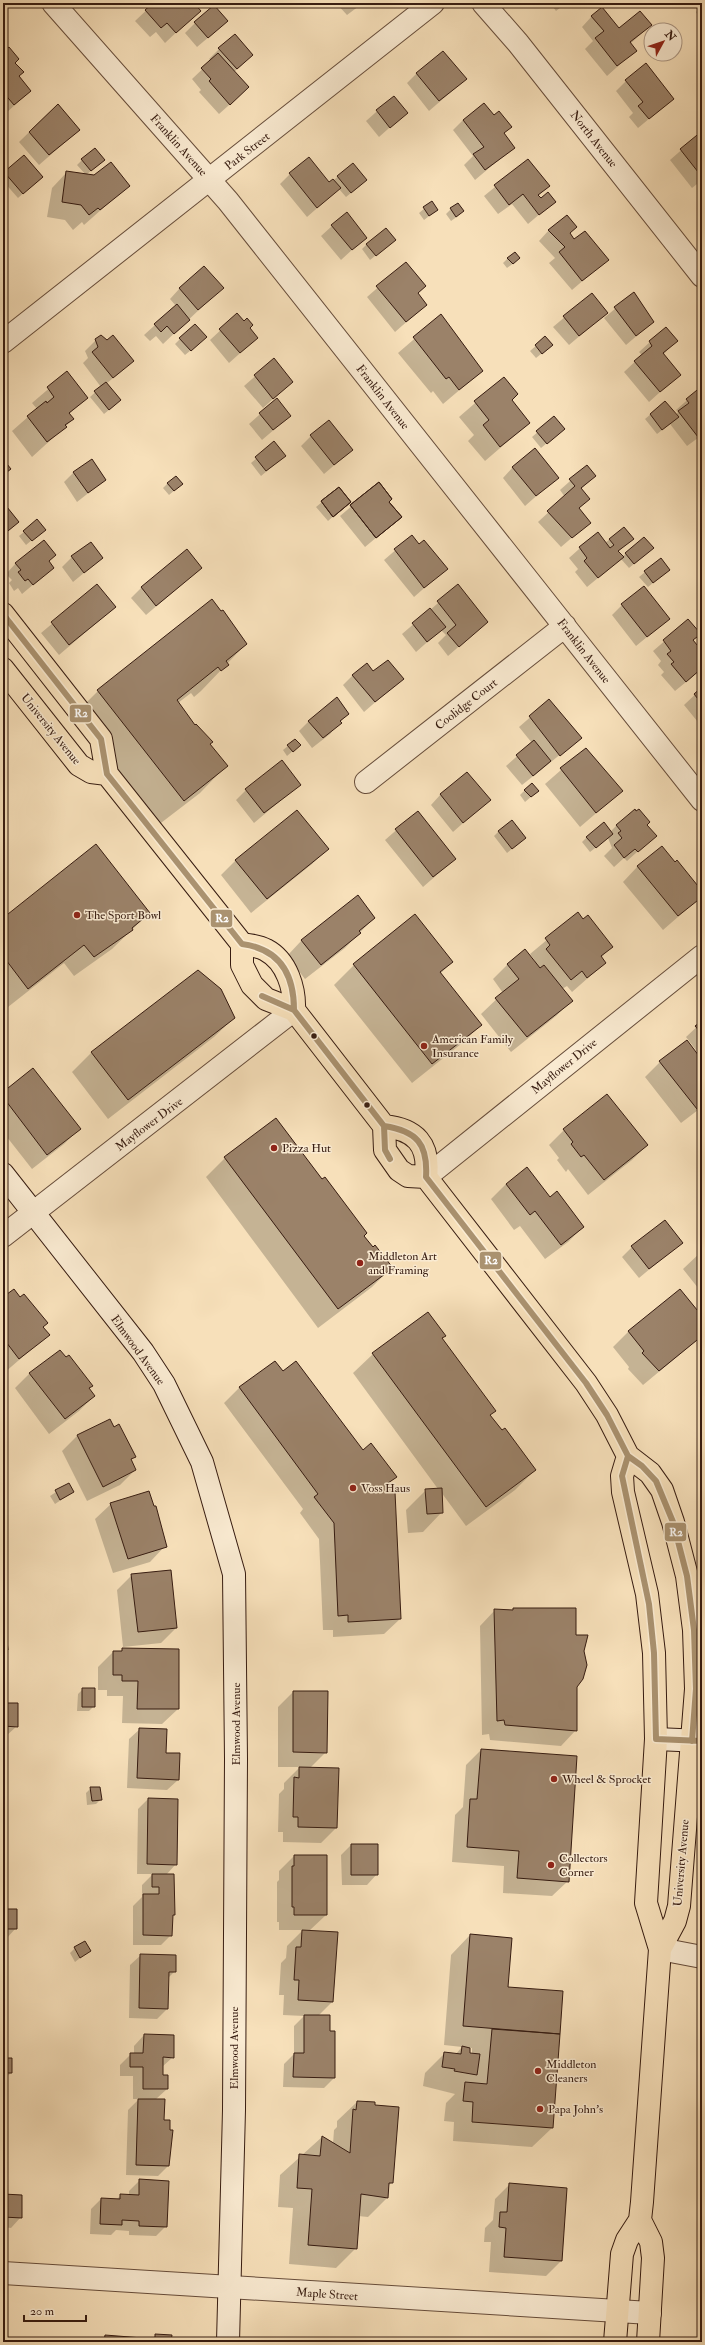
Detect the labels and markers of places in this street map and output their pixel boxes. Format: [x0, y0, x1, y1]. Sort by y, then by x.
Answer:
place label: The Sport Bowl [85, 908, 161, 923]
marker: The Sport Bowl [72, 910, 82, 920]
unlabelled marker [309, 1031, 319, 1041]
place label: American Family Insurance [431, 1032, 514, 1061]
marker: American Family Insurance [419, 1041, 429, 1051]
unlabelled marker [362, 1100, 372, 1110]
place label: Pizza Hut [282, 1141, 331, 1156]
marker: Pizza Hut [269, 1143, 279, 1153]
place label: Middleton Art and Framing [368, 1249, 437, 1278]
marker: Middleton Art and Framing [355, 1258, 365, 1268]
place label: Voss Haus [361, 1481, 410, 1496]
marker: Voss Haus [348, 1483, 358, 1493]
place label: Wheel & Sprocket [561, 1772, 651, 1787]
marker: Wheel & Sprocket [549, 1774, 559, 1784]
place label: Collectors Corner [559, 1851, 608, 1880]
marker: Collectors Corner [546, 1860, 556, 1870]
place label: Middleton Cleaners [546, 2057, 596, 2086]
marker: Middleton Cleaners [533, 2066, 543, 2076]
place label: Papa John's [548, 2102, 603, 2117]
marker: Papa John's [535, 2104, 545, 2114]

